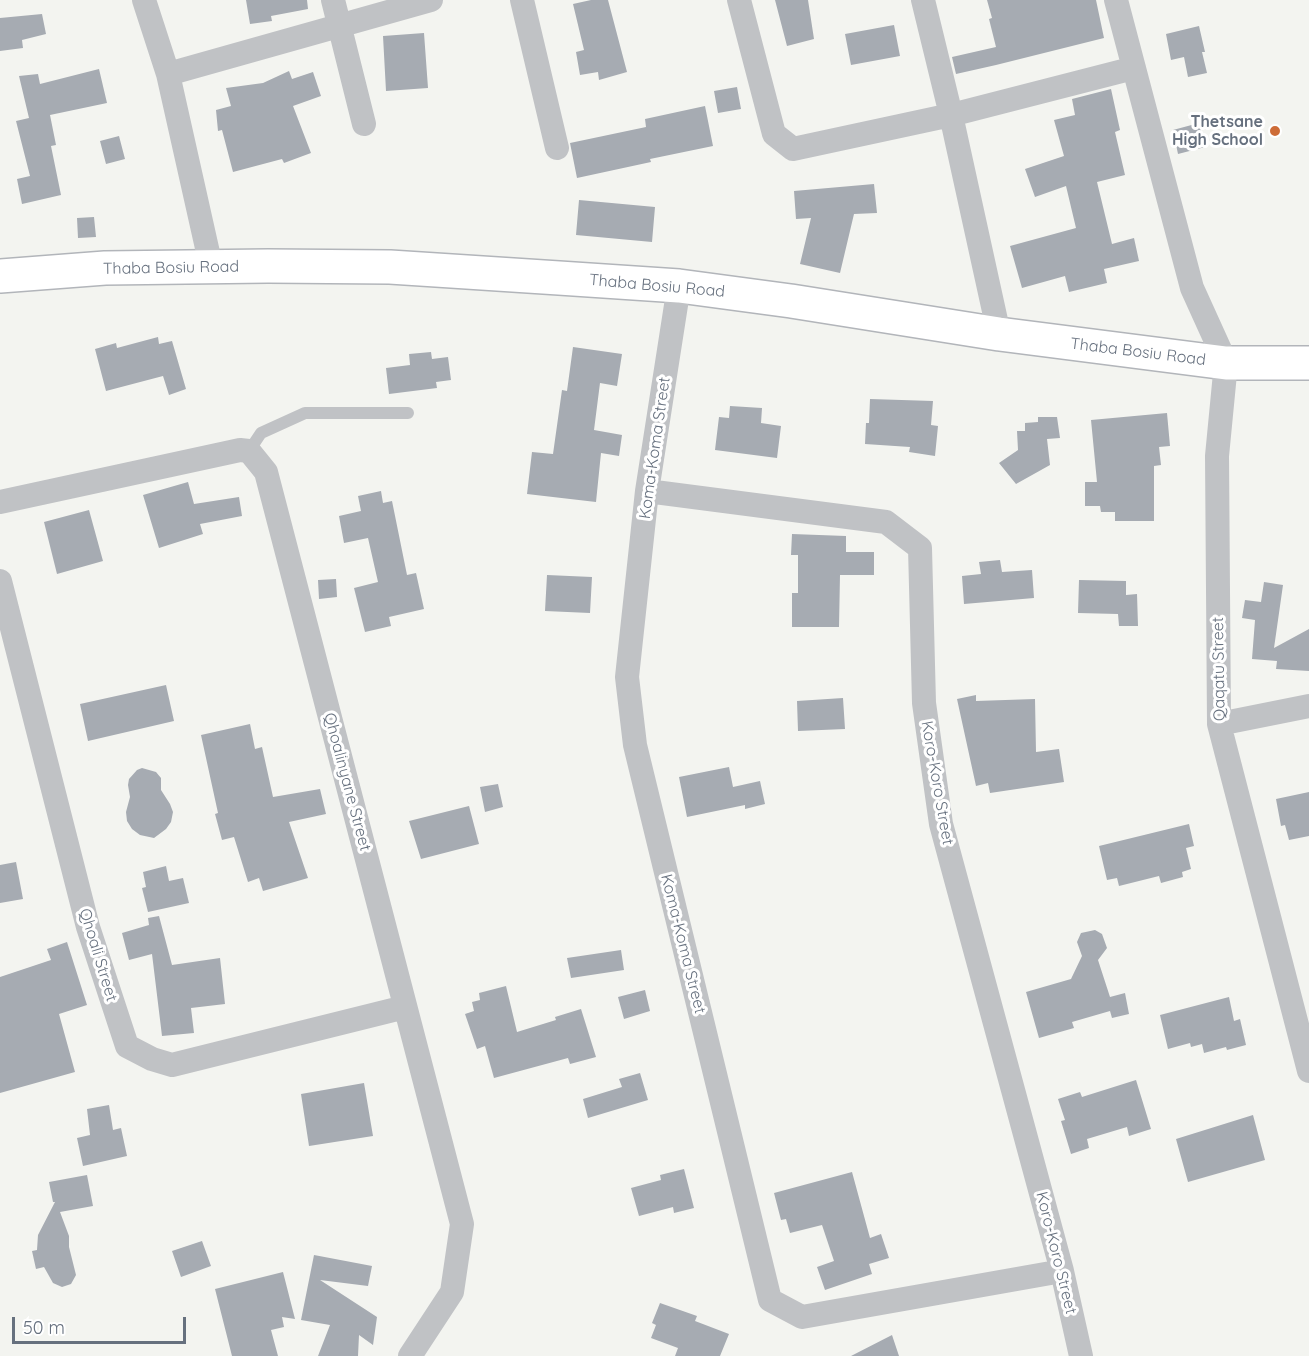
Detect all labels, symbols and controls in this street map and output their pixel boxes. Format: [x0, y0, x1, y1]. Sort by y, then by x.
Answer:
place label: Thetsane High School [1172, 112, 1263, 150]
marker: Thetsane High School [1268, 124, 1282, 138]
street label: Thaba Bosiu Road [103, 257, 239, 279]
street label: Thaba Bosiu Road [588, 270, 726, 302]
street label: Thaba Bosiu Road [1069, 334, 1207, 370]
street label: Koma-Koma Street [636, 376, 674, 520]
street label: Qaqatu Street [1208, 617, 1230, 721]
street label: Qhoalinyane Street [319, 711, 375, 853]
street label: Koro-Koro Street [917, 720, 957, 846]
street label: Koma-Koma Street [656, 872, 710, 1016]
street label: Qhoali Street [75, 906, 121, 1004]
street label: Koro-Koro Street [1032, 1190, 1080, 1316]
scale bar [15, 1305, 189, 1343]
text: 50 m [23, 1316, 65, 1339]

